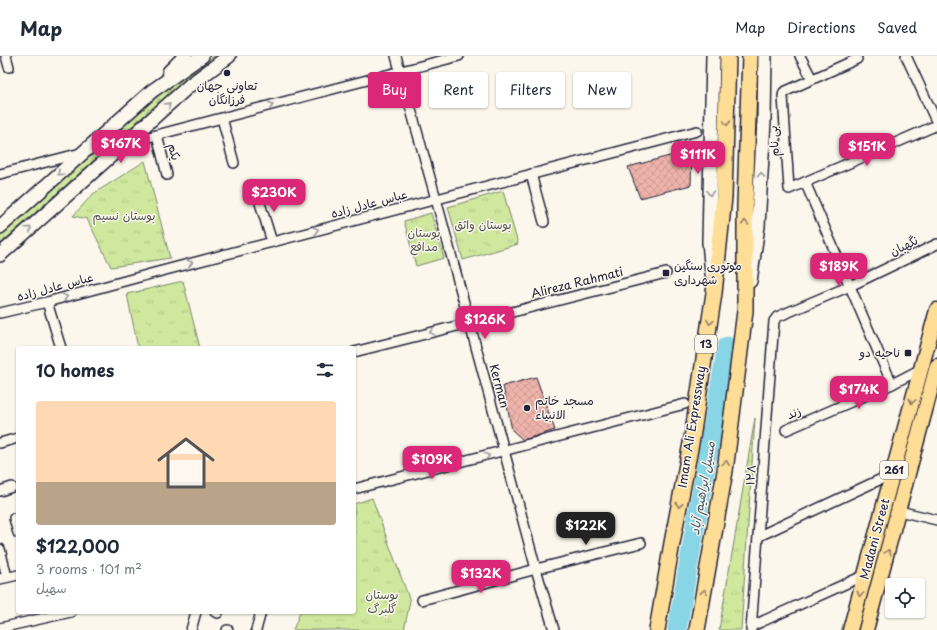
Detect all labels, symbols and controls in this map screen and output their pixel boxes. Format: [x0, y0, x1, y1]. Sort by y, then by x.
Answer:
text: Map [20, 14, 62, 42]
text: Map [735, 17, 765, 38]
text: Directions [787, 17, 855, 38]
text: Saved [877, 17, 917, 38]
marker: تعاونی جهان فرزانگان [222, 68, 232, 78]
chip: Buy [368, 72, 421, 108]
chip: Rent [429, 72, 488, 108]
chip: Filters [496, 72, 565, 108]
chip: New [573, 72, 631, 108]
place label: تعاونی جهان فرزانگان [197, 76, 258, 108]
one-way arrow [268, 102, 274, 110]
one-way arrow [163, 103, 171, 110]
one-way arrow [722, 120, 731, 126]
street label: بی نام [763, 125, 784, 157]
pin: $167K [93, 130, 149, 164]
text: $167K [101, 133, 141, 152]
pin: $151K [839, 133, 895, 167]
text: $151K [848, 136, 886, 155]
street label: یکم [163, 141, 186, 162]
pin: $111K [670, 141, 726, 175]
text: $111K [680, 144, 716, 163]
one-way arrow [57, 169, 65, 176]
one-way arrow [757, 172, 765, 178]
pin: $230K [246, 179, 302, 213]
text: $230K [251, 182, 297, 201]
street label: عباس عادل زاده [329, 184, 409, 222]
one-way arrow [706, 190, 714, 196]
park label: بوستان نسیم [93, 206, 155, 225]
park label: بوستان واثق [455, 215, 511, 233]
one-way arrow [741, 220, 749, 226]
park label: بوستان مدافع [408, 223, 440, 256]
one-way arrow [24, 226, 32, 234]
one-way arrow [313, 227, 320, 235]
street label: نگهبان [886, 231, 921, 260]
pin: $189K [811, 253, 867, 287]
place label: موتوری سنگین شهرداری [674, 256, 742, 288]
text: $189K [819, 256, 859, 275]
one-way arrow [187, 259, 194, 268]
street label: Alireza Rahmati [529, 262, 625, 302]
street label: عباس عادل زاده [15, 267, 95, 305]
marker: موتوری سنگین شهرداری [661, 268, 671, 278]
one-way arrow [61, 293, 68, 302]
pin: $126K [457, 306, 513, 340]
text: $126K [464, 309, 506, 328]
one-way arrow [706, 319, 714, 325]
one-way arrow [429, 327, 436, 336]
road number: 13 [695, 335, 717, 353]
place label: ناحیه دو [859, 343, 900, 361]
marker: ناحیه دو [903, 348, 913, 358]
text: 10 homes [36, 357, 114, 383]
icon: filters [314, 359, 336, 381]
street label: Kerman [485, 362, 514, 410]
street label: Imam Ali Expressway [672, 364, 710, 489]
pin: $174K [831, 376, 887, 410]
text: $174K [839, 379, 879, 398]
place label: مسجد خاتم الانبیاء [535, 391, 594, 423]
one-way arrow [908, 398, 917, 405]
street label: زند [784, 401, 804, 423]
marker: مسجد خاتم الانبیاء [522, 403, 532, 413]
icon: home [150, 427, 222, 499]
water label: مسیل ابراهیم آباد [684, 439, 721, 536]
pin: $109K [404, 446, 460, 480]
text: $109K [412, 449, 452, 468]
one-way arrow [484, 452, 490, 460]
one-way arrow [721, 460, 730, 466]
road number: 261 [880, 461, 908, 479]
street label: ۱۲۸ [740, 464, 760, 486]
street label: Madani Street [855, 496, 894, 581]
one-way arrow [675, 502, 684, 509]
pin: $122K [558, 512, 614, 546]
text: $122K [565, 515, 607, 534]
text: $122,000 [36, 533, 120, 559]
one-way arrow [883, 549, 891, 555]
text: 3 rooms · 101 m² [36, 559, 142, 578]
pin: $132K [453, 560, 509, 594]
text: $132K [460, 563, 502, 582]
text: سهیل [36, 578, 67, 597]
map controls [885, 578, 925, 618]
button: locate [885, 578, 925, 618]
park label: بوستان گلبرگ [366, 585, 398, 617]
one-way arrow [699, 588, 708, 595]
one-way arrow [856, 591, 865, 598]

